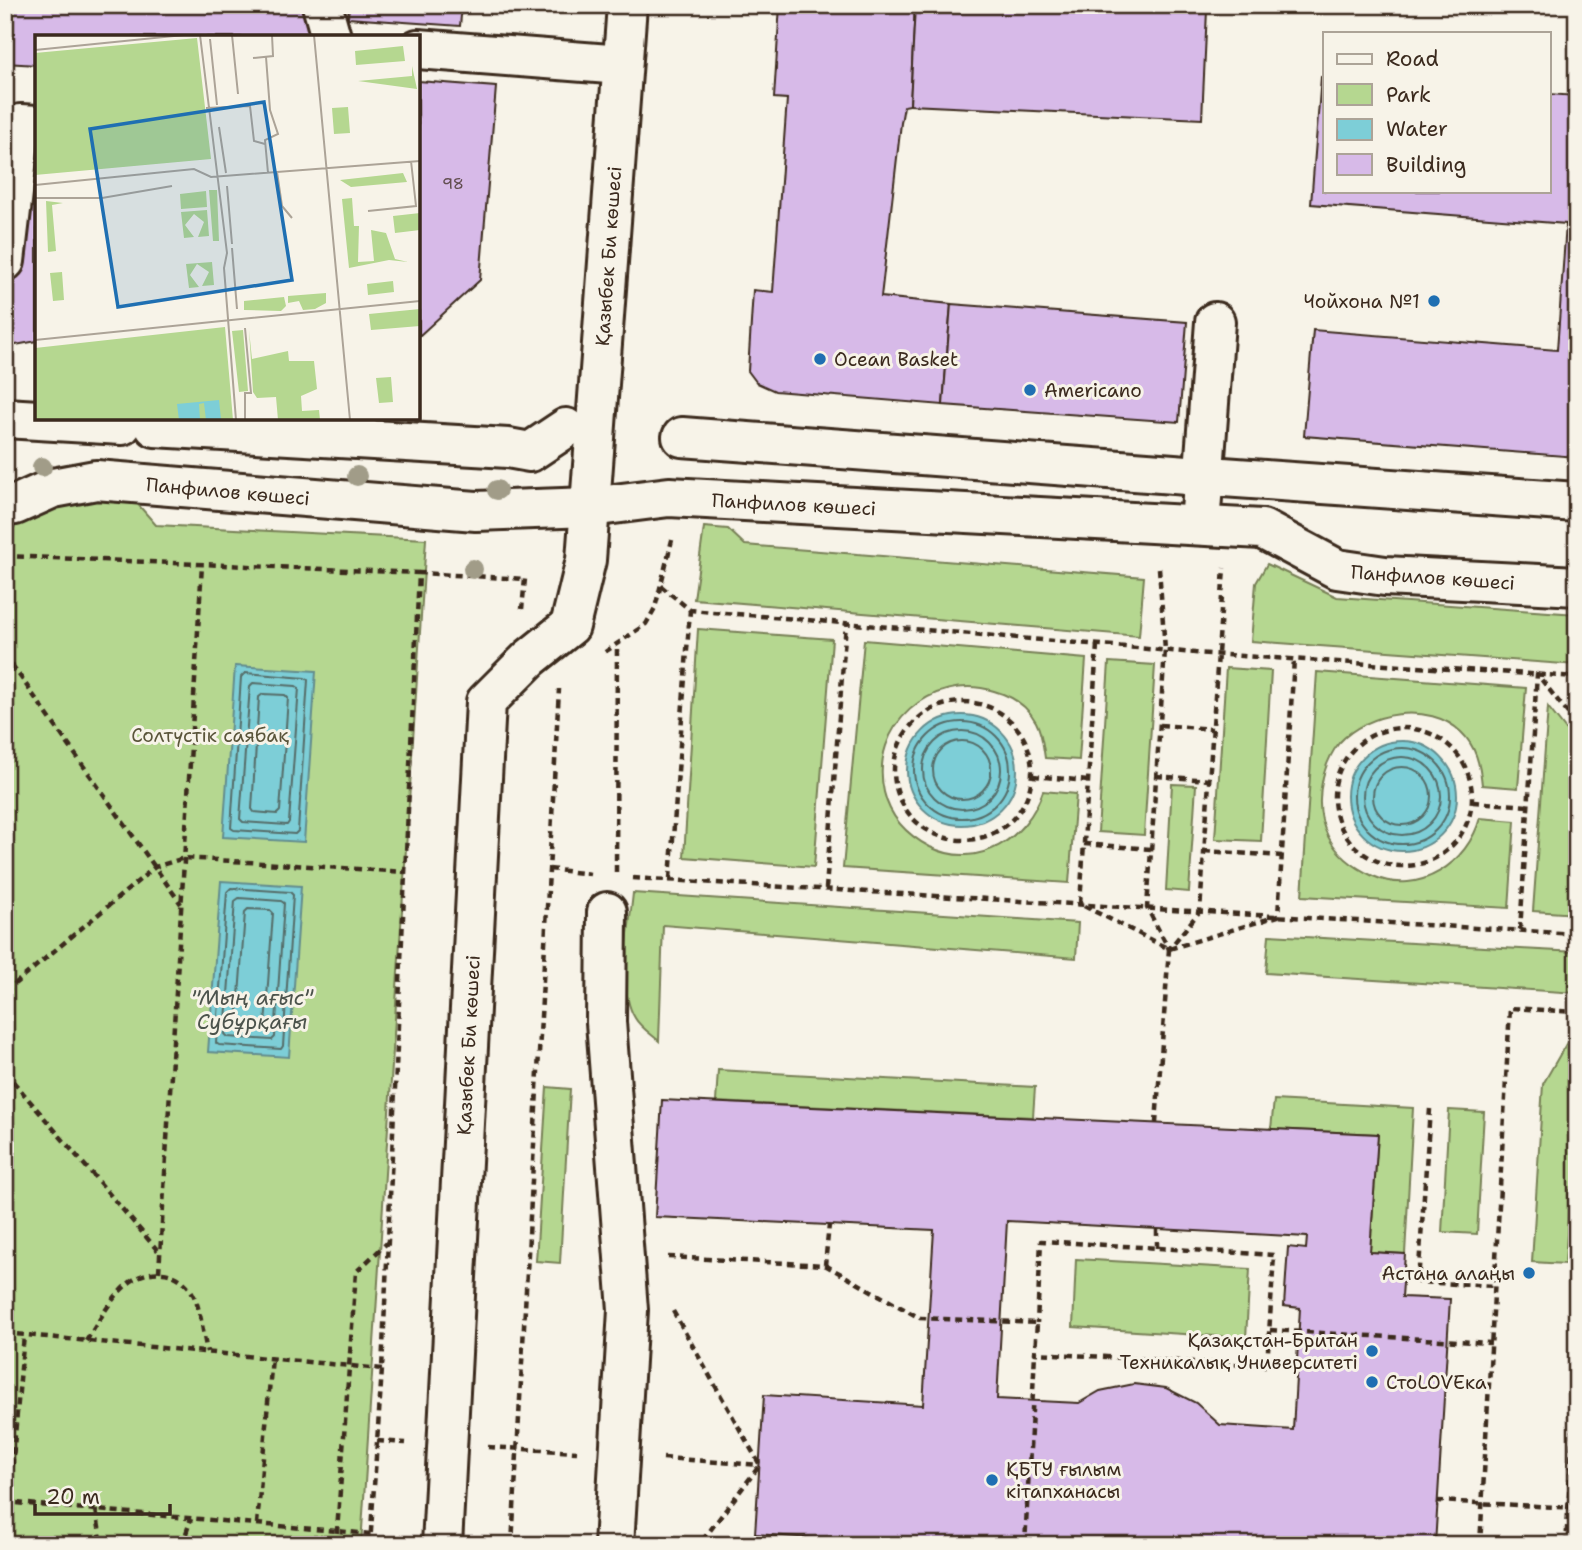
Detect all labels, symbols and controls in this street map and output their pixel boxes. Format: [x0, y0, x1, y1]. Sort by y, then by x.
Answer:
legend [1323, 32, 1550, 192]
inset map [35, 35, 420, 420]
text: Road [1386, 45, 1439, 73]
text: Park [1386, 81, 1431, 109]
text: Water [1386, 115, 1448, 143]
text: Building [1386, 151, 1466, 179]
street label: Қазыбек Би көшесі [590, 165, 627, 347]
house number: 98 [442, 173, 464, 194]
place label: Чойхона №1 [1303, 289, 1420, 314]
marker: Чойхона №1 [1426, 293, 1442, 309]
place label: Ocean Basket [834, 347, 958, 372]
marker: Ocean Basket [812, 351, 828, 367]
place label: Americano [1044, 378, 1142, 403]
marker: Americano [1022, 382, 1038, 398]
street label: Панфилов көшесі [145, 472, 311, 511]
street label: Панфилов көшесі [711, 488, 877, 521]
street label: Панфилов көшесі [1350, 559, 1516, 596]
park label: Солтүстік саябақ [131, 723, 289, 748]
street label: Қазыбек Би көшесі [451, 954, 486, 1136]
water label: "Мың ағыс" Субұрқағы [191, 984, 314, 1036]
place label: Астана алаңы [1381, 1261, 1515, 1286]
marker: Астана алаңы [1521, 1265, 1537, 1281]
place label: Қазақстан-Британ Техникалық Университеті [1120, 1328, 1358, 1375]
marker: Қазақстан-Британ Техникалық Университеті [1364, 1343, 1380, 1359]
place label: СтоLOVEка [1386, 1370, 1487, 1395]
marker: СтоLOVEка [1364, 1374, 1380, 1390]
place label: ҚБТУ ғылым кітапханасы [1006, 1457, 1121, 1504]
marker: ҚБТУ ғылым кітапханасы [984, 1472, 1000, 1488]
scale bar [35, 1473, 170, 1517]
text: 20 m [46, 1483, 100, 1511]

